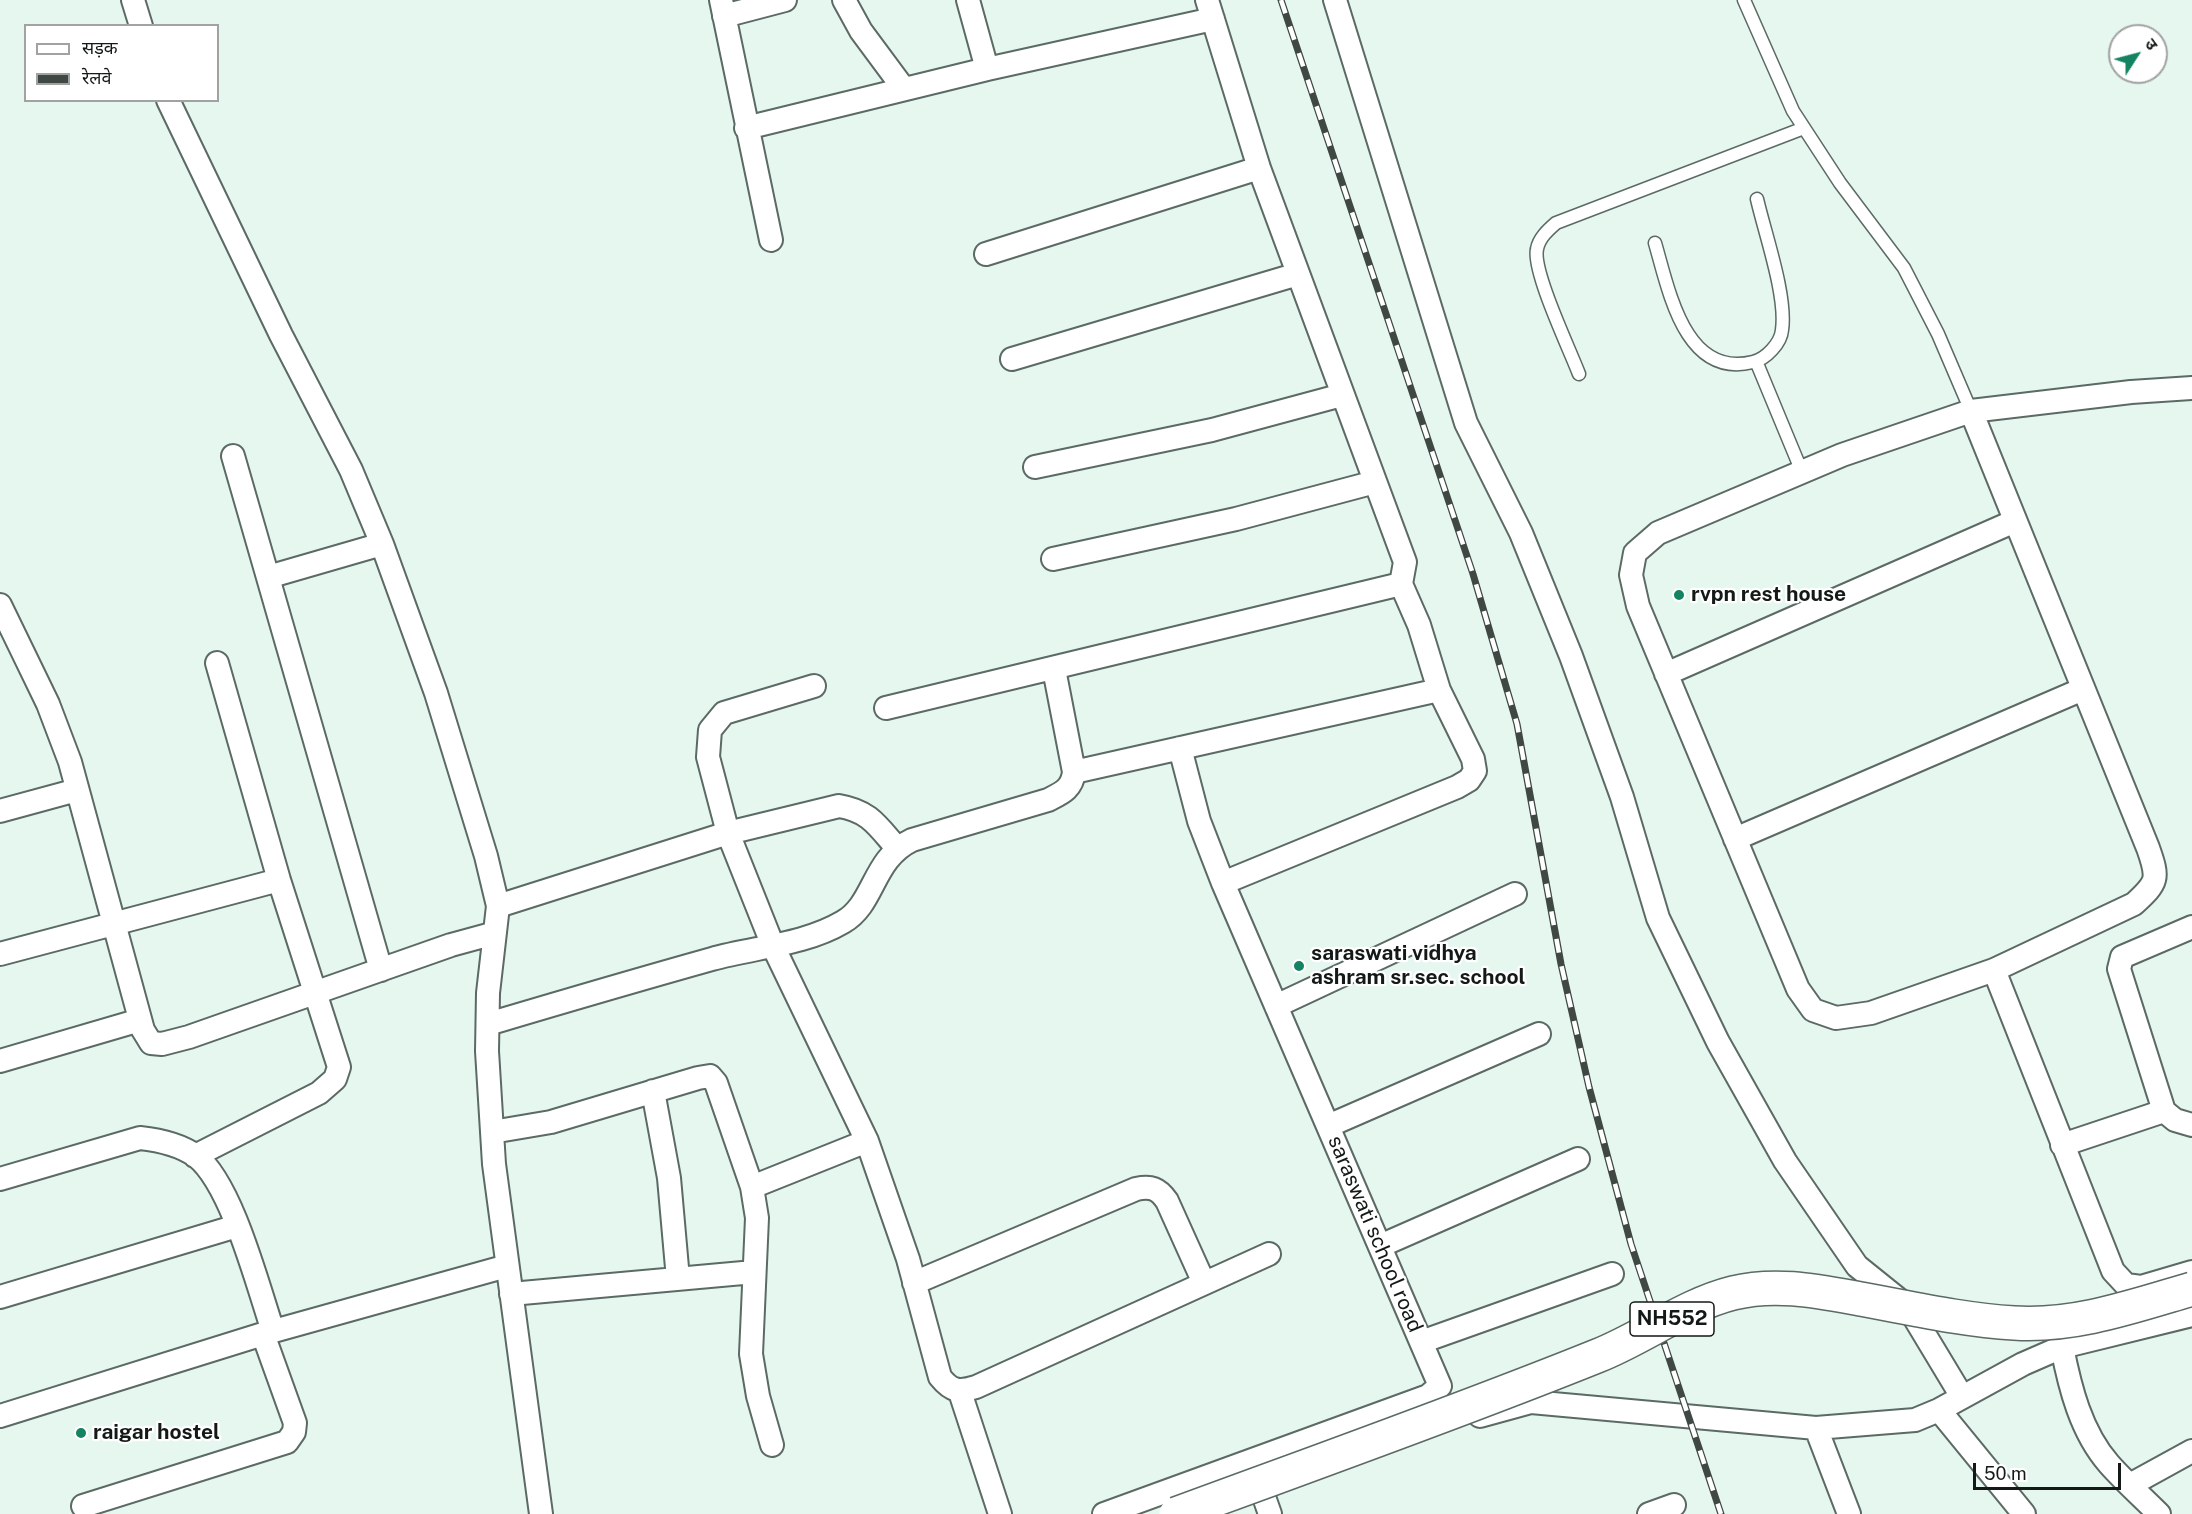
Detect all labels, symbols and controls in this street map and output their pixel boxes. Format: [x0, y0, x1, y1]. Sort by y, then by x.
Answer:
legend [24, 24, 219, 102]
north arrow [2108, 24, 2168, 84]
text: उ [2141, 35, 2162, 54]
text: सड़क [82, 37, 118, 58]
text: रेलवे [82, 67, 112, 88]
place label: rvpn rest house [1691, 582, 1846, 608]
marker: rvpn rest house [1672, 588, 1686, 602]
place label: saraswati vidhya ashram sr.sec. school [1311, 941, 1525, 991]
marker: saraswati vidhya ashram sr.sec. school [1292, 959, 1306, 973]
street label: saraswati school road [1322, 1132, 1428, 1336]
road number: NH552 [1630, 1302, 1714, 1336]
place label: raigar hostel [93, 1420, 220, 1446]
marker: raigar hostel [74, 1426, 88, 1440]
scale bar [1976, 1451, 2124, 1489]
text: 50 m [1984, 1463, 2027, 1484]

